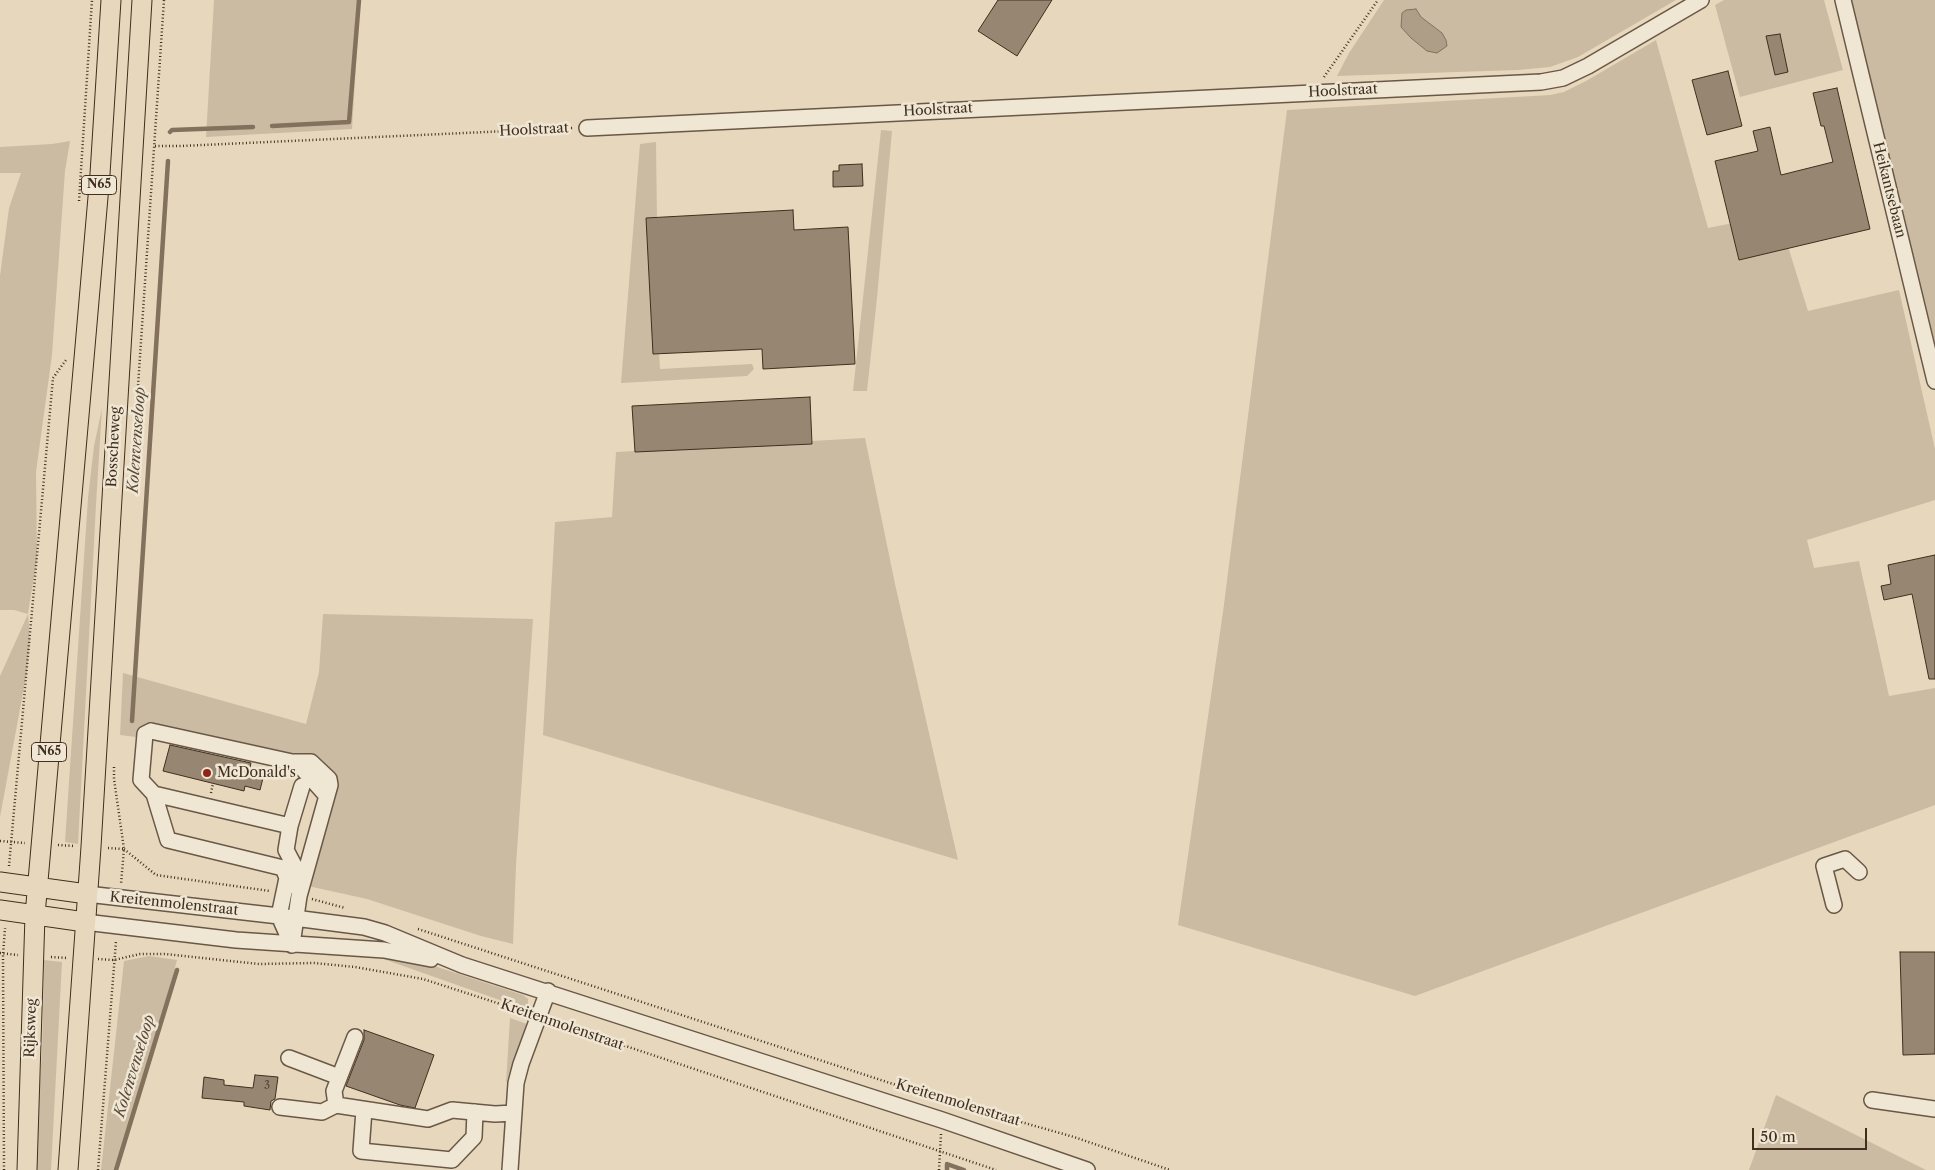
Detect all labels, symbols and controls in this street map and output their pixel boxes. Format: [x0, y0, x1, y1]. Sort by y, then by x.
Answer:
street label: Hoolstraat [1308, 81, 1378, 101]
street label: Hoolstraat [903, 100, 973, 120]
street label: Hoolstraat [499, 120, 569, 140]
street label: Heikantsebaan [1869, 140, 1909, 240]
road number: N65 [82, 176, 116, 194]
water label: Kolenvenseloop [124, 386, 150, 494]
street label: Bosscheweg [103, 406, 125, 488]
road number: N65 [32, 742, 66, 762]
place label: McDonald's [217, 765, 296, 781]
marker: McDonald's [201, 767, 213, 779]
street label: Kreitenmolenstraat [109, 889, 239, 919]
street label: Kreitenmolenstraat [498, 996, 626, 1054]
street label: Rijksweg [22, 998, 40, 1058]
water label: Kolenvenseloop [111, 1013, 159, 1119]
street label: Kreitenmolenstraat [894, 1076, 1022, 1130]
house number: 3 [264, 1079, 270, 1093]
scale bar [1755, 1118, 1870, 1150]
text: 50 m [1760, 1127, 1796, 1146]

